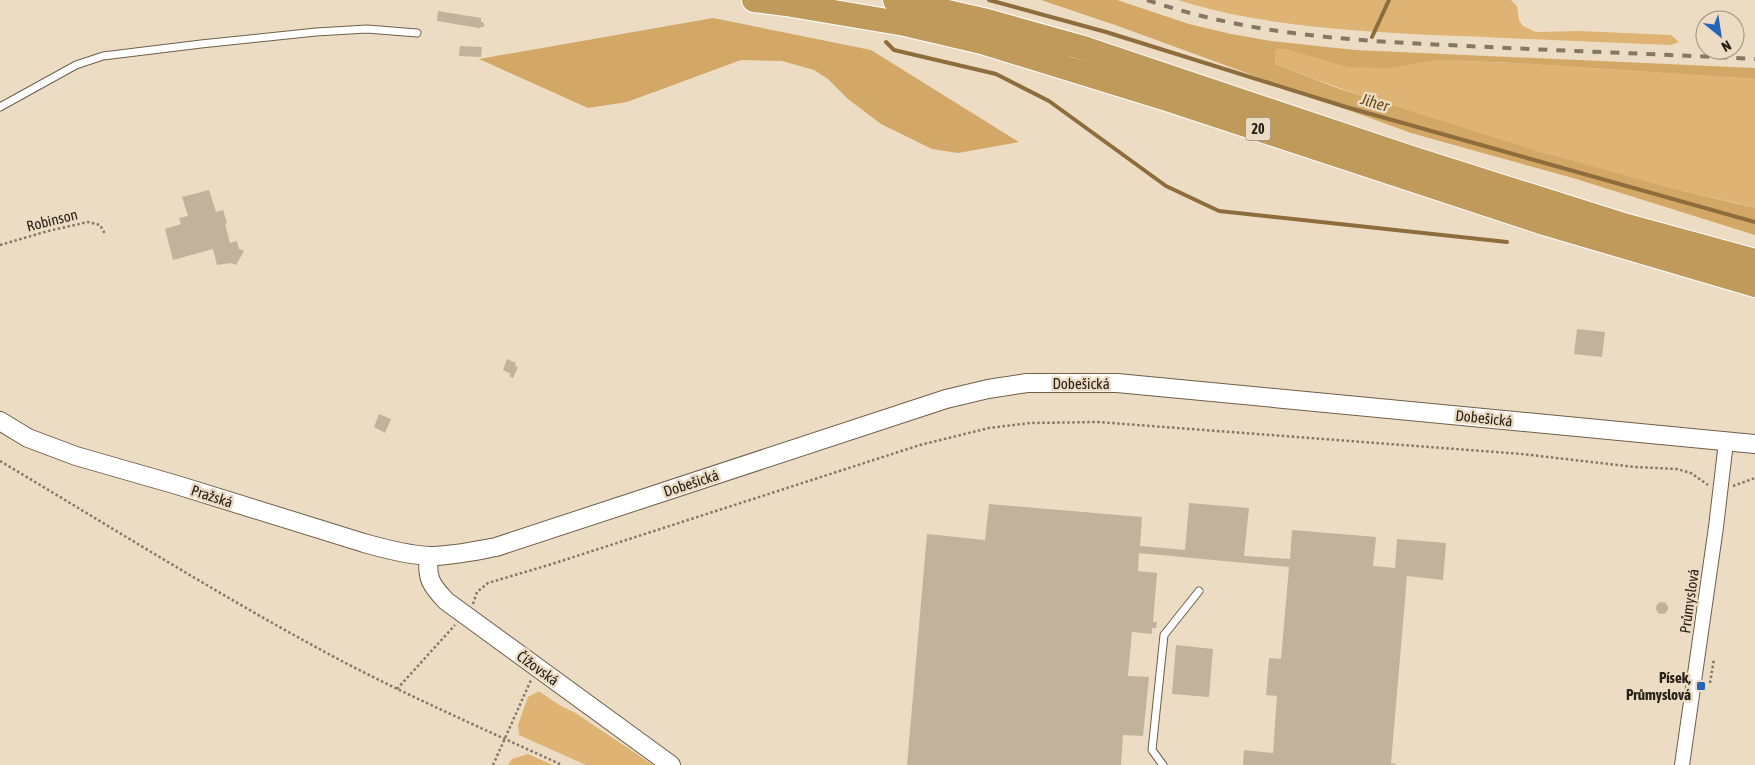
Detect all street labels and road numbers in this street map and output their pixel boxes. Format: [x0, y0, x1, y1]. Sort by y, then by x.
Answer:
road number: 20 [1246, 118, 1270, 140]
street label: Robinson [25, 205, 79, 235]
street label: Dobešická [1052, 375, 1110, 392]
street label: Dobešická [1455, 407, 1513, 429]
street label: Dobešická [661, 466, 721, 500]
street label: Pražská [189, 481, 235, 511]
street label: Průmyslová [1676, 568, 1702, 634]
street label: Čížovská [514, 647, 562, 689]

